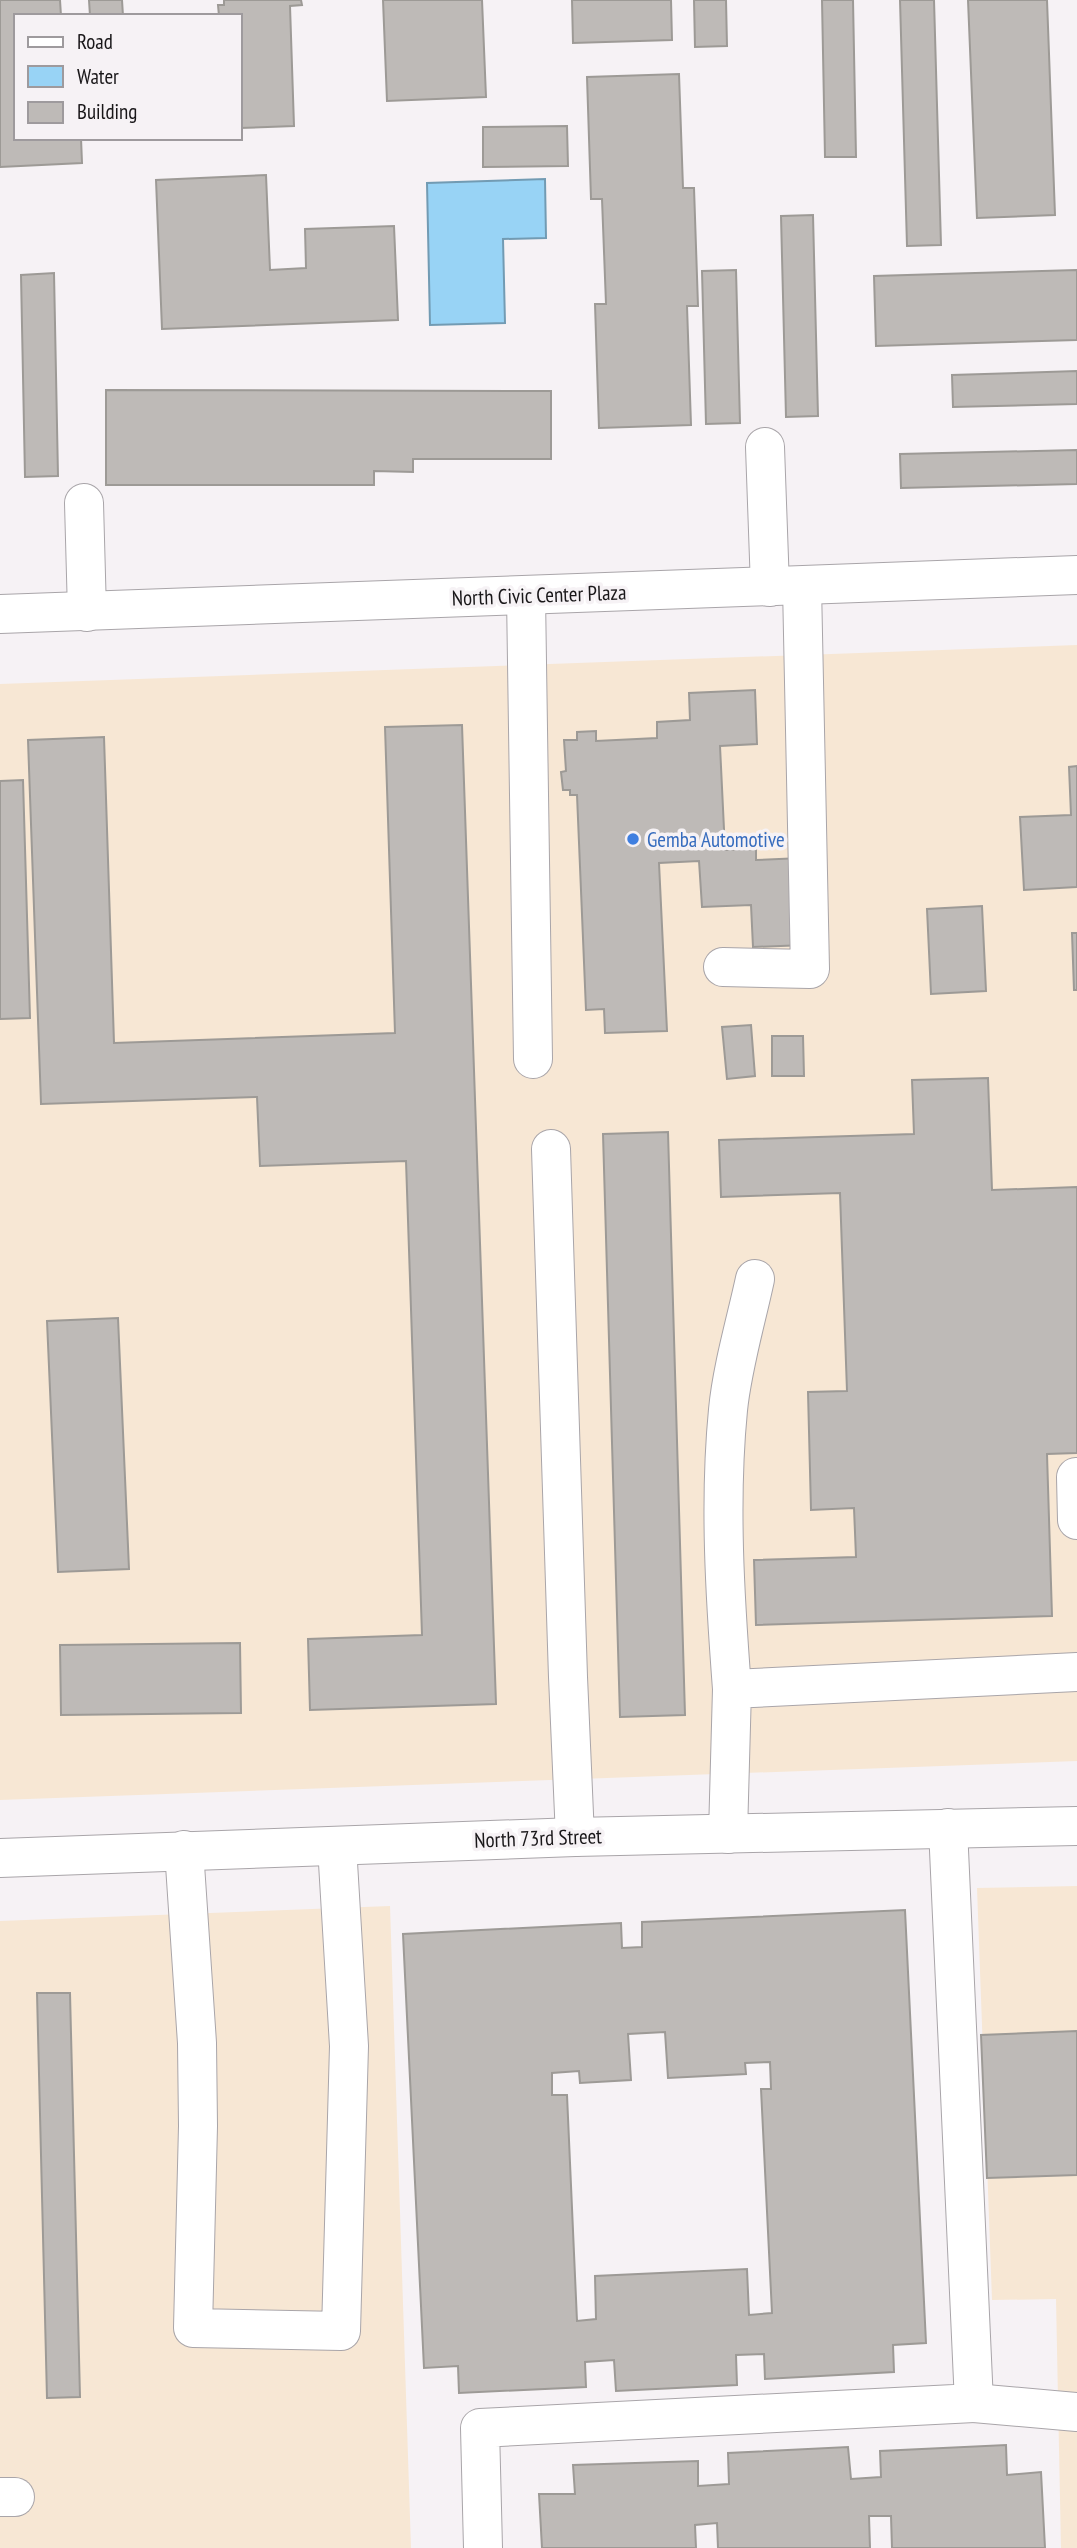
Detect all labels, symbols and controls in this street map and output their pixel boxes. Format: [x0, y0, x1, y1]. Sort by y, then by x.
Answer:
legend [14, 14, 242, 140]
text: Road [77, 28, 113, 55]
text: Water [77, 63, 119, 90]
text: Building [77, 98, 137, 125]
street label: North Civic Center Plaza [451, 578, 627, 612]
place label: Gemba Automotive [647, 826, 785, 853]
marker: Gemba Automotive [625, 831, 641, 847]
street label: North 73rd Street [474, 1822, 603, 1854]

